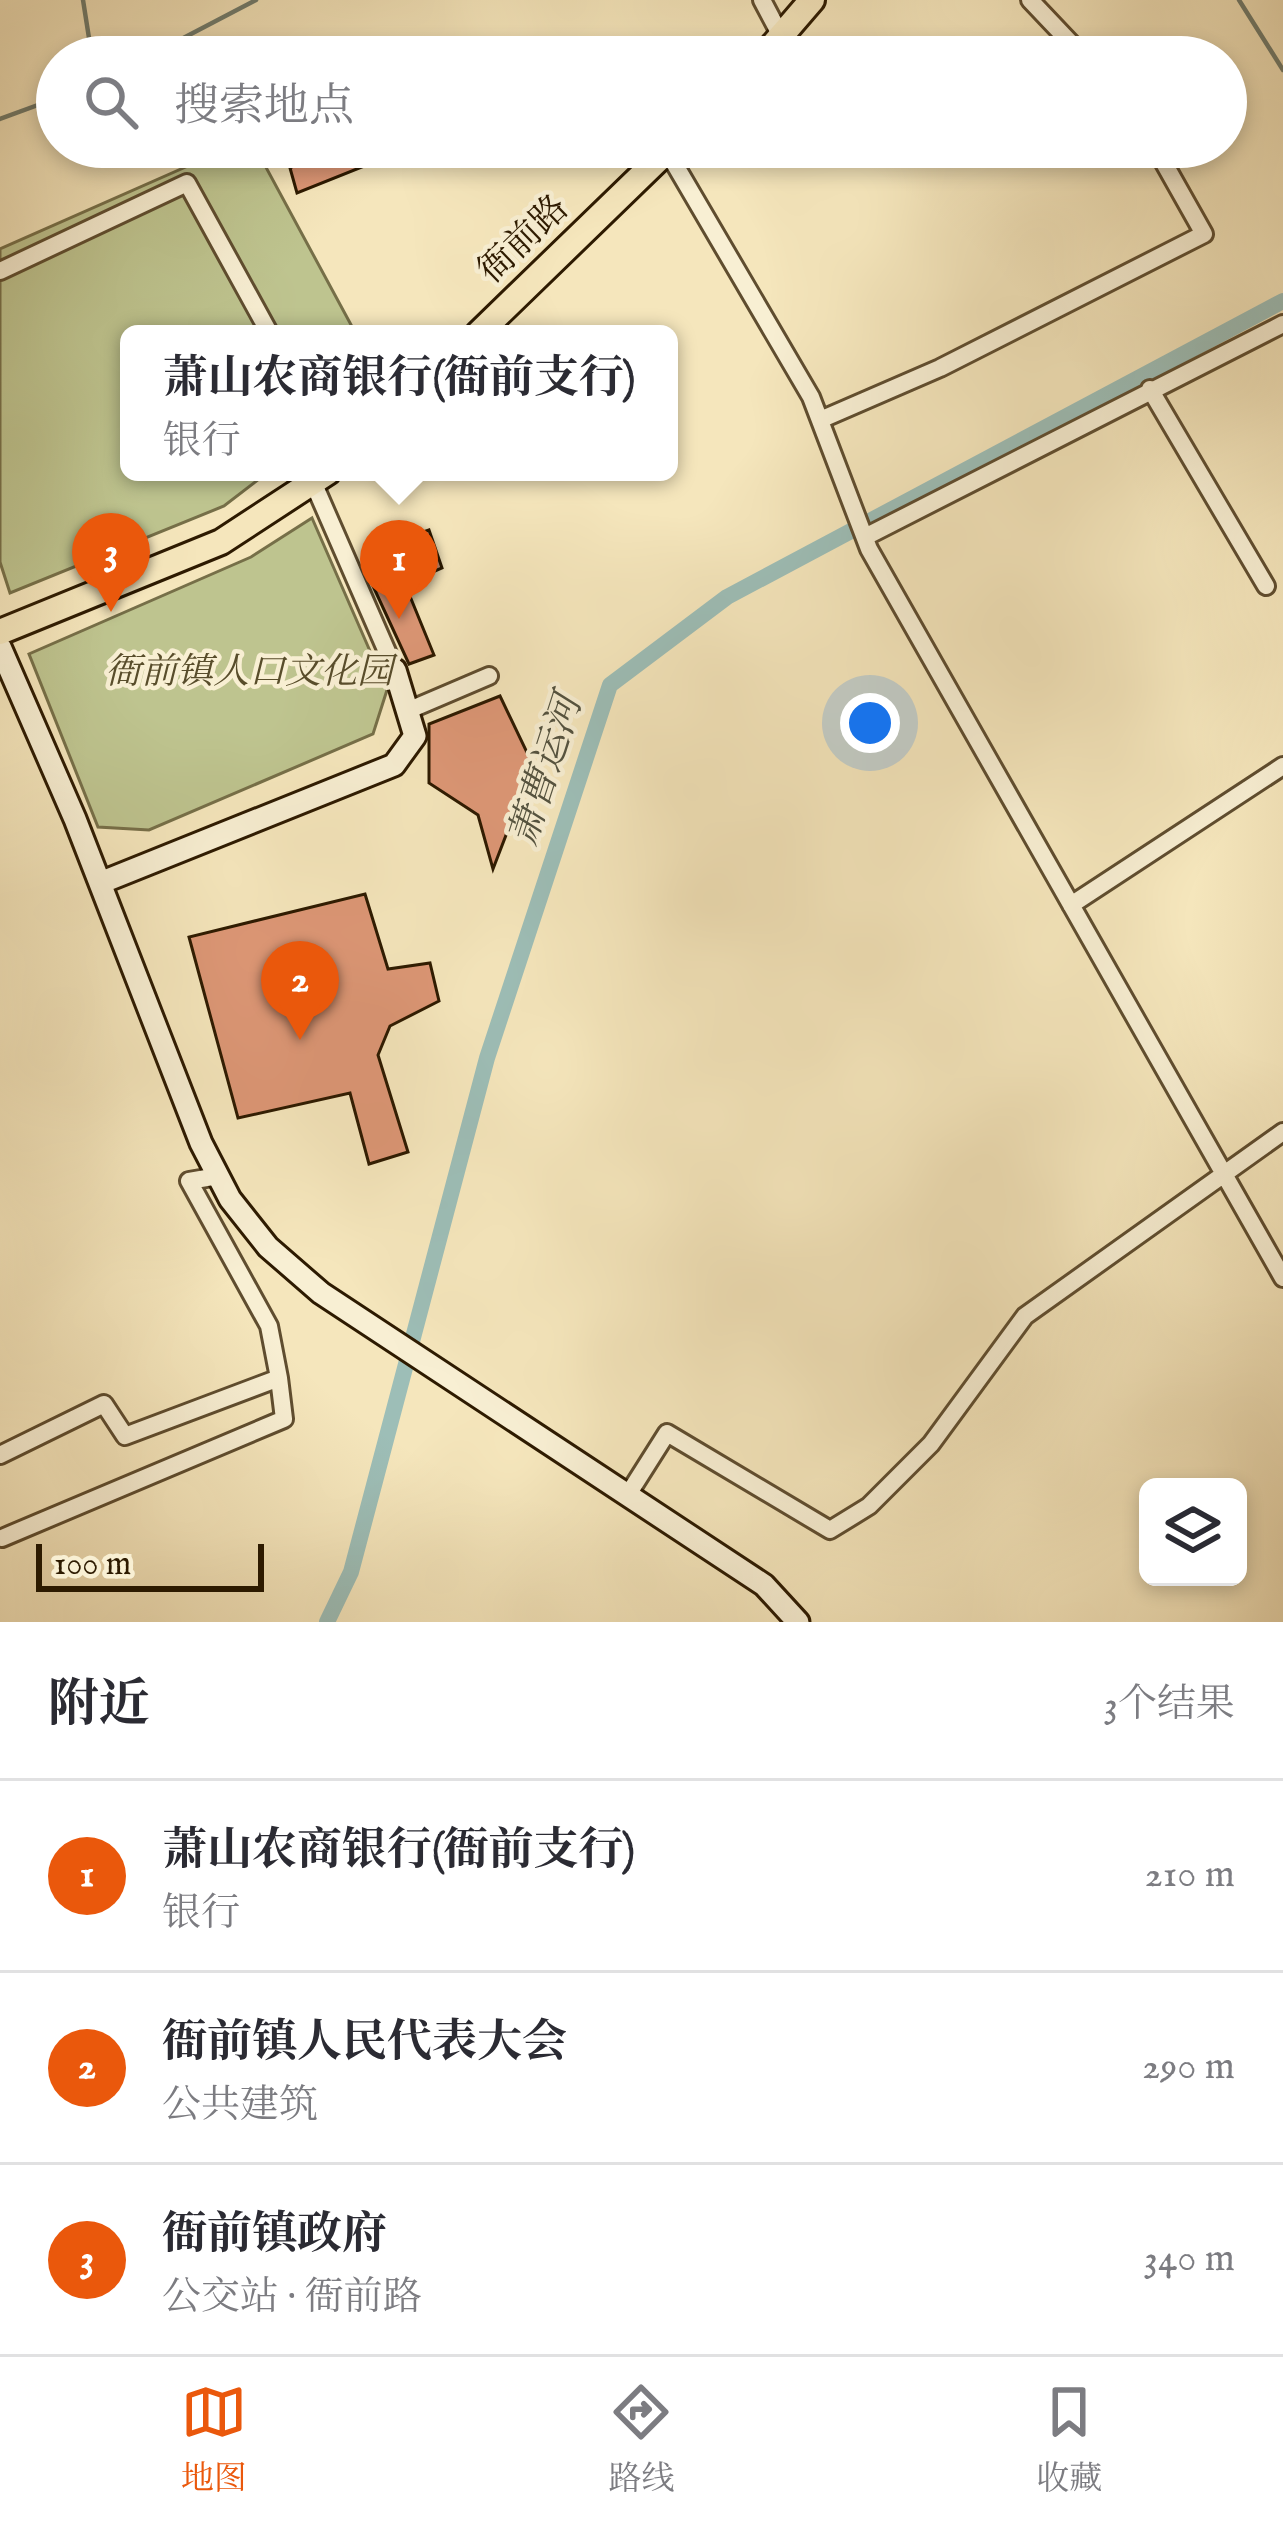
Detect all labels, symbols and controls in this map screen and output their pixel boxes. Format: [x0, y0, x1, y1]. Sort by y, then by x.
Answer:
search box [36, 36, 1247, 168]
icon: search [78, 69, 144, 135]
text: 搜索地点 [174, 79, 354, 136]
street label: 衙前路 [469, 186, 579, 294]
popup [120, 325, 678, 481]
text: 萧山农商银行(衙前支行) [162, 351, 636, 408]
text: 银行 [162, 418, 241, 467]
pin: 3 [72, 513, 150, 612]
pin: 1 [360, 520, 438, 619]
park label: 衙前镇人口文化园 [105, 650, 398, 696]
water label: 萧曹运河 [500, 684, 596, 853]
your location [840, 693, 900, 753]
pin: 2 [261, 941, 339, 1040]
map controls [1139, 1478, 1247, 1586]
button: layers [1139, 1478, 1247, 1586]
scale bar [36, 1538, 264, 1591]
text: 100 m [54, 1544, 131, 1586]
text: 附近 [48, 1674, 150, 1739]
text: 3个结果 [1103, 1681, 1235, 1730]
text: 萧山农商银行(衙前支行) [162, 1823, 635, 1880]
text: 1 [80, 1851, 94, 1900]
text: 210 m [1145, 1851, 1235, 1900]
text: 银行 [162, 1890, 240, 1939]
text: 衙前镇人民代表大会 [162, 2015, 567, 2072]
text: 2 [78, 2043, 96, 2092]
text: 290 m [1142, 2043, 1235, 2092]
text: 公共建筑 [162, 2082, 318, 2131]
text: 衙前镇政府 [162, 2207, 387, 2264]
text: 3 [80, 2235, 94, 2284]
text: 340 m [1144, 2235, 1235, 2284]
text: 公交站 · 衙前路 [162, 2274, 422, 2323]
tab: 地图 [181, 2379, 247, 2501]
tab: 路线 [608, 2379, 674, 2501]
tab: 收藏 [1036, 2379, 1102, 2501]

